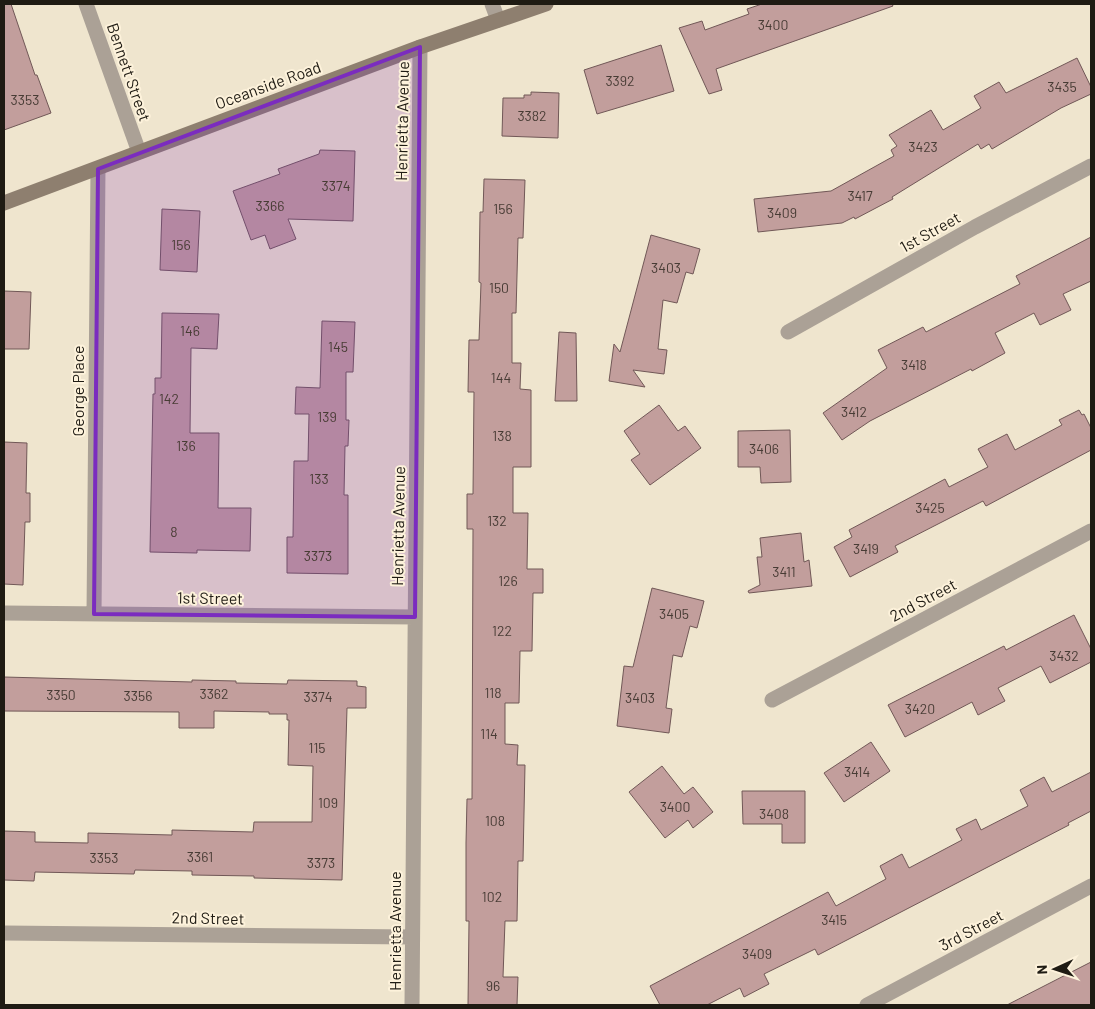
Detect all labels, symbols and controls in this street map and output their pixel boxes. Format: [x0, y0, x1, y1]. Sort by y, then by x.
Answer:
house number: 3400 [758, 16, 788, 33]
street label: Bennett Street [104, 20, 155, 123]
street label: Oceanside Road [212, 57, 323, 112]
street label: Henrietta Avenue [391, 61, 412, 181]
house number: 3392 [605, 72, 635, 89]
house number: 3435 [1047, 78, 1077, 95]
house number: 3353 [11, 91, 39, 108]
house number: 3382 [517, 107, 547, 124]
house number: 3423 [908, 138, 938, 155]
house number: 3374 [322, 177, 350, 194]
house number: 3417 [847, 187, 873, 204]
house number: 3366 [256, 197, 284, 214]
house number: 156 [493, 200, 513, 217]
house number: 3409 [767, 204, 797, 221]
street label: 1st Street [896, 207, 963, 256]
house number: 156 [171, 236, 191, 253]
house number: 3403 [651, 259, 681, 276]
house number: 150 [489, 279, 509, 296]
house number: 146 [180, 322, 200, 339]
house number: 145 [328, 338, 348, 355]
street label: George Place [68, 345, 87, 437]
house number: 3418 [901, 356, 927, 373]
house number: 144 [491, 369, 511, 386]
house number: 142 [159, 390, 179, 407]
house number: 3412 [841, 403, 867, 420]
house number: 139 [317, 408, 337, 425]
house number: 138 [492, 427, 512, 444]
house number: 136 [176, 437, 196, 454]
house number: 3406 [749, 440, 779, 457]
street label: Henrietta Avenue [387, 466, 408, 586]
house number: 133 [309, 470, 329, 487]
house number: 3425 [915, 499, 945, 516]
house number: 132 [487, 512, 507, 529]
house number: 8 [170, 523, 178, 540]
house number: 3419 [853, 540, 879, 557]
house number: 3373 [304, 547, 332, 564]
house number: 3411 [772, 563, 796, 580]
house number: 126 [498, 572, 518, 589]
street label: 2nd Street [886, 574, 959, 625]
street label: 1st Street [177, 587, 243, 608]
house number: 3405 [659, 605, 689, 622]
house number: 122 [492, 622, 512, 639]
house number: 3432 [1049, 647, 1079, 664]
house number: 118 [484, 684, 502, 701]
house number: 3362 [199, 685, 229, 702]
house number: 3350 [46, 686, 76, 703]
house number: 3356 [124, 687, 152, 704]
house number: 3374 [304, 688, 332, 705]
house number: 3403 [625, 689, 655, 706]
house number: 3420 [905, 700, 935, 717]
house number: 114 [480, 725, 498, 742]
house number: 115 [308, 739, 326, 756]
house number: 3414 [844, 763, 870, 780]
house number: 109 [318, 794, 338, 811]
house number: 3400 [660, 798, 690, 815]
house number: 3408 [759, 805, 789, 822]
house number: 108 [485, 812, 505, 829]
house number: 3361 [187, 848, 213, 865]
house number: 3353 [90, 849, 118, 866]
house number: 3373 [307, 854, 335, 871]
street label: Henrietta Avenue [385, 871, 404, 991]
house number: 102 [482, 888, 502, 905]
street label: 3rd Street [936, 905, 1006, 954]
street label: 2nd Street [171, 907, 245, 928]
house number: 3415 [821, 911, 847, 928]
north arrow [1030, 944, 1080, 994]
house number: 3409 [742, 945, 772, 962]
text: N [1033, 965, 1050, 975]
house number: 96 [486, 977, 500, 994]

